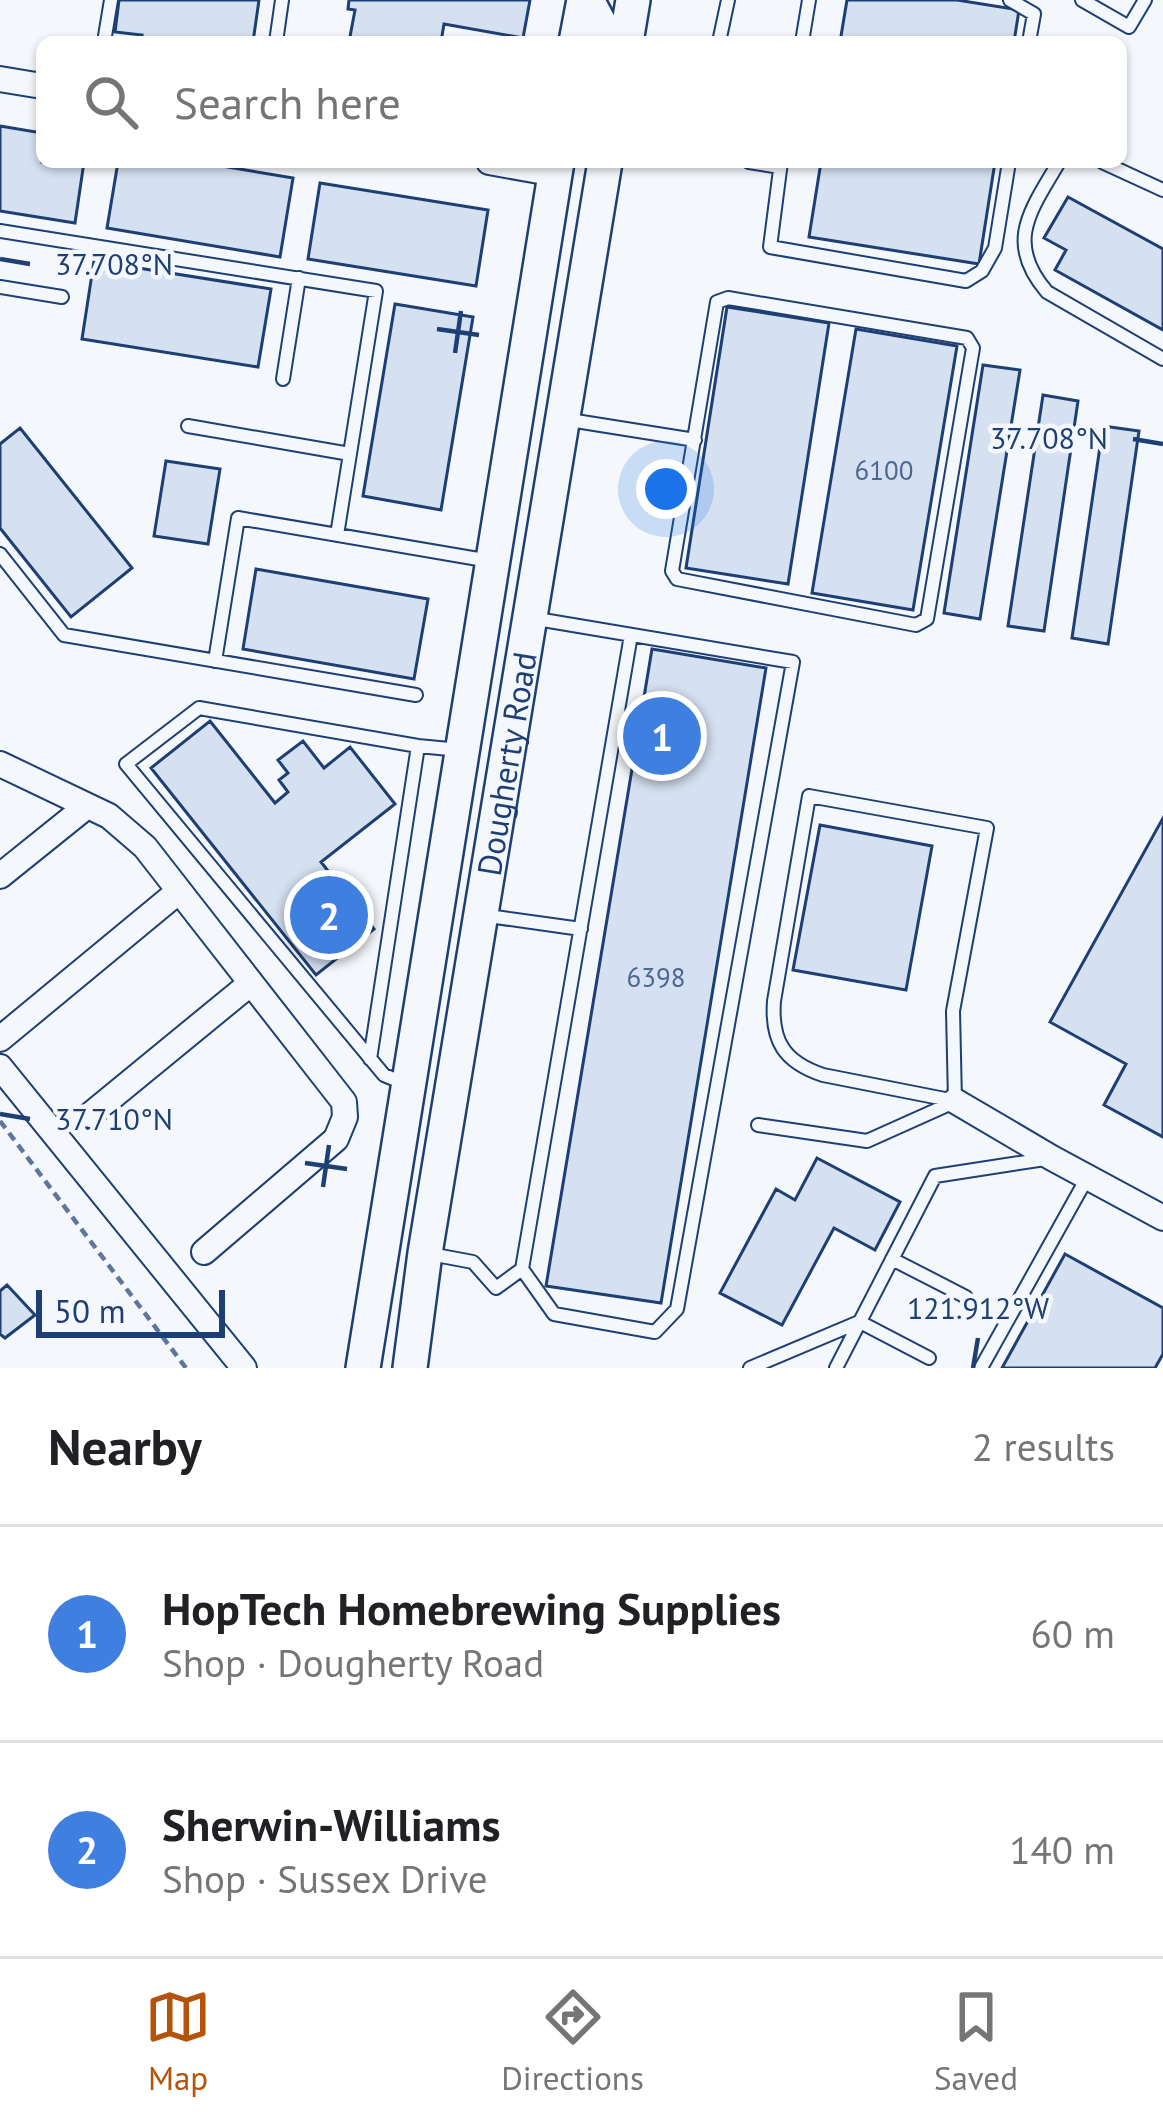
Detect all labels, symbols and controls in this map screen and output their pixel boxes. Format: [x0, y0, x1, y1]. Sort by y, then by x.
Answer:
search box [36, 36, 1127, 168]
icon: search [78, 69, 144, 135]
text: Search here [174, 73, 401, 131]
text: 37.708°N [55, 244, 173, 283]
text: 37.708°N [990, 418, 1108, 457]
house number: 6100 [855, 453, 913, 487]
your location [636, 459, 696, 519]
street label: Dougherty Road [466, 649, 545, 879]
pin: 1 [623, 691, 701, 781]
pin: 2 [290, 870, 368, 960]
house number: 6398 [627, 960, 685, 994]
text: 37.710°N [55, 1099, 173, 1138]
scale bar [36, 1284, 225, 1337]
text: 121.912°W [907, 1288, 1049, 1327]
text: 50 m [54, 1289, 126, 1332]
text: Nearby [48, 1413, 202, 1479]
text: 2 results [972, 1421, 1115, 1472]
text: HopTech Homebrewing Supplies [162, 1579, 781, 1637]
text: 1 [76, 1608, 98, 1659]
text: 60 m [1030, 1608, 1115, 1659]
text: Shop · Dougherty Road [162, 1637, 544, 1688]
text: Sherwin-Williams [162, 1795, 500, 1853]
text: 2 [76, 1824, 98, 1875]
text: 140 m [1009, 1824, 1115, 1875]
text: Shop · Sussex Drive [162, 1853, 488, 1904]
tab: Map [145, 1984, 211, 2099]
tab: Directions [501, 1984, 644, 2099]
tab: Saved [934, 1984, 1018, 2099]

